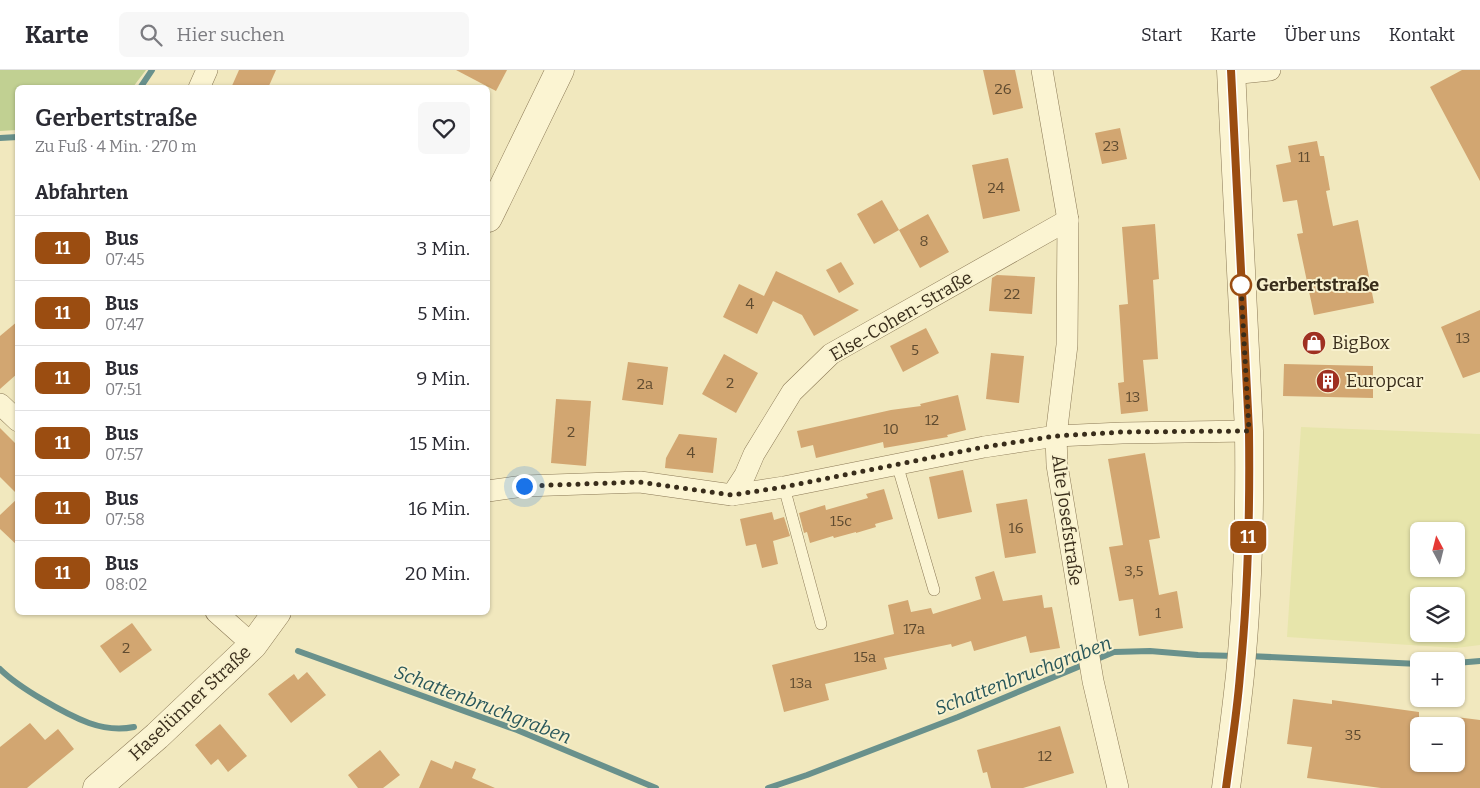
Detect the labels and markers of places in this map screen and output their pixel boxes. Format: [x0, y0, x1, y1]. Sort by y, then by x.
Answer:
marker: Gerbertstraße [1230, 274, 1252, 296]
place label: Gerbertstraße [1256, 274, 1379, 296]
shop icon: BigBox [1301, 330, 1327, 356]
place label: BigBox [1332, 332, 1390, 354]
building icon: Europcar [1315, 368, 1341, 394]
place label: Europcar [1346, 370, 1423, 392]

